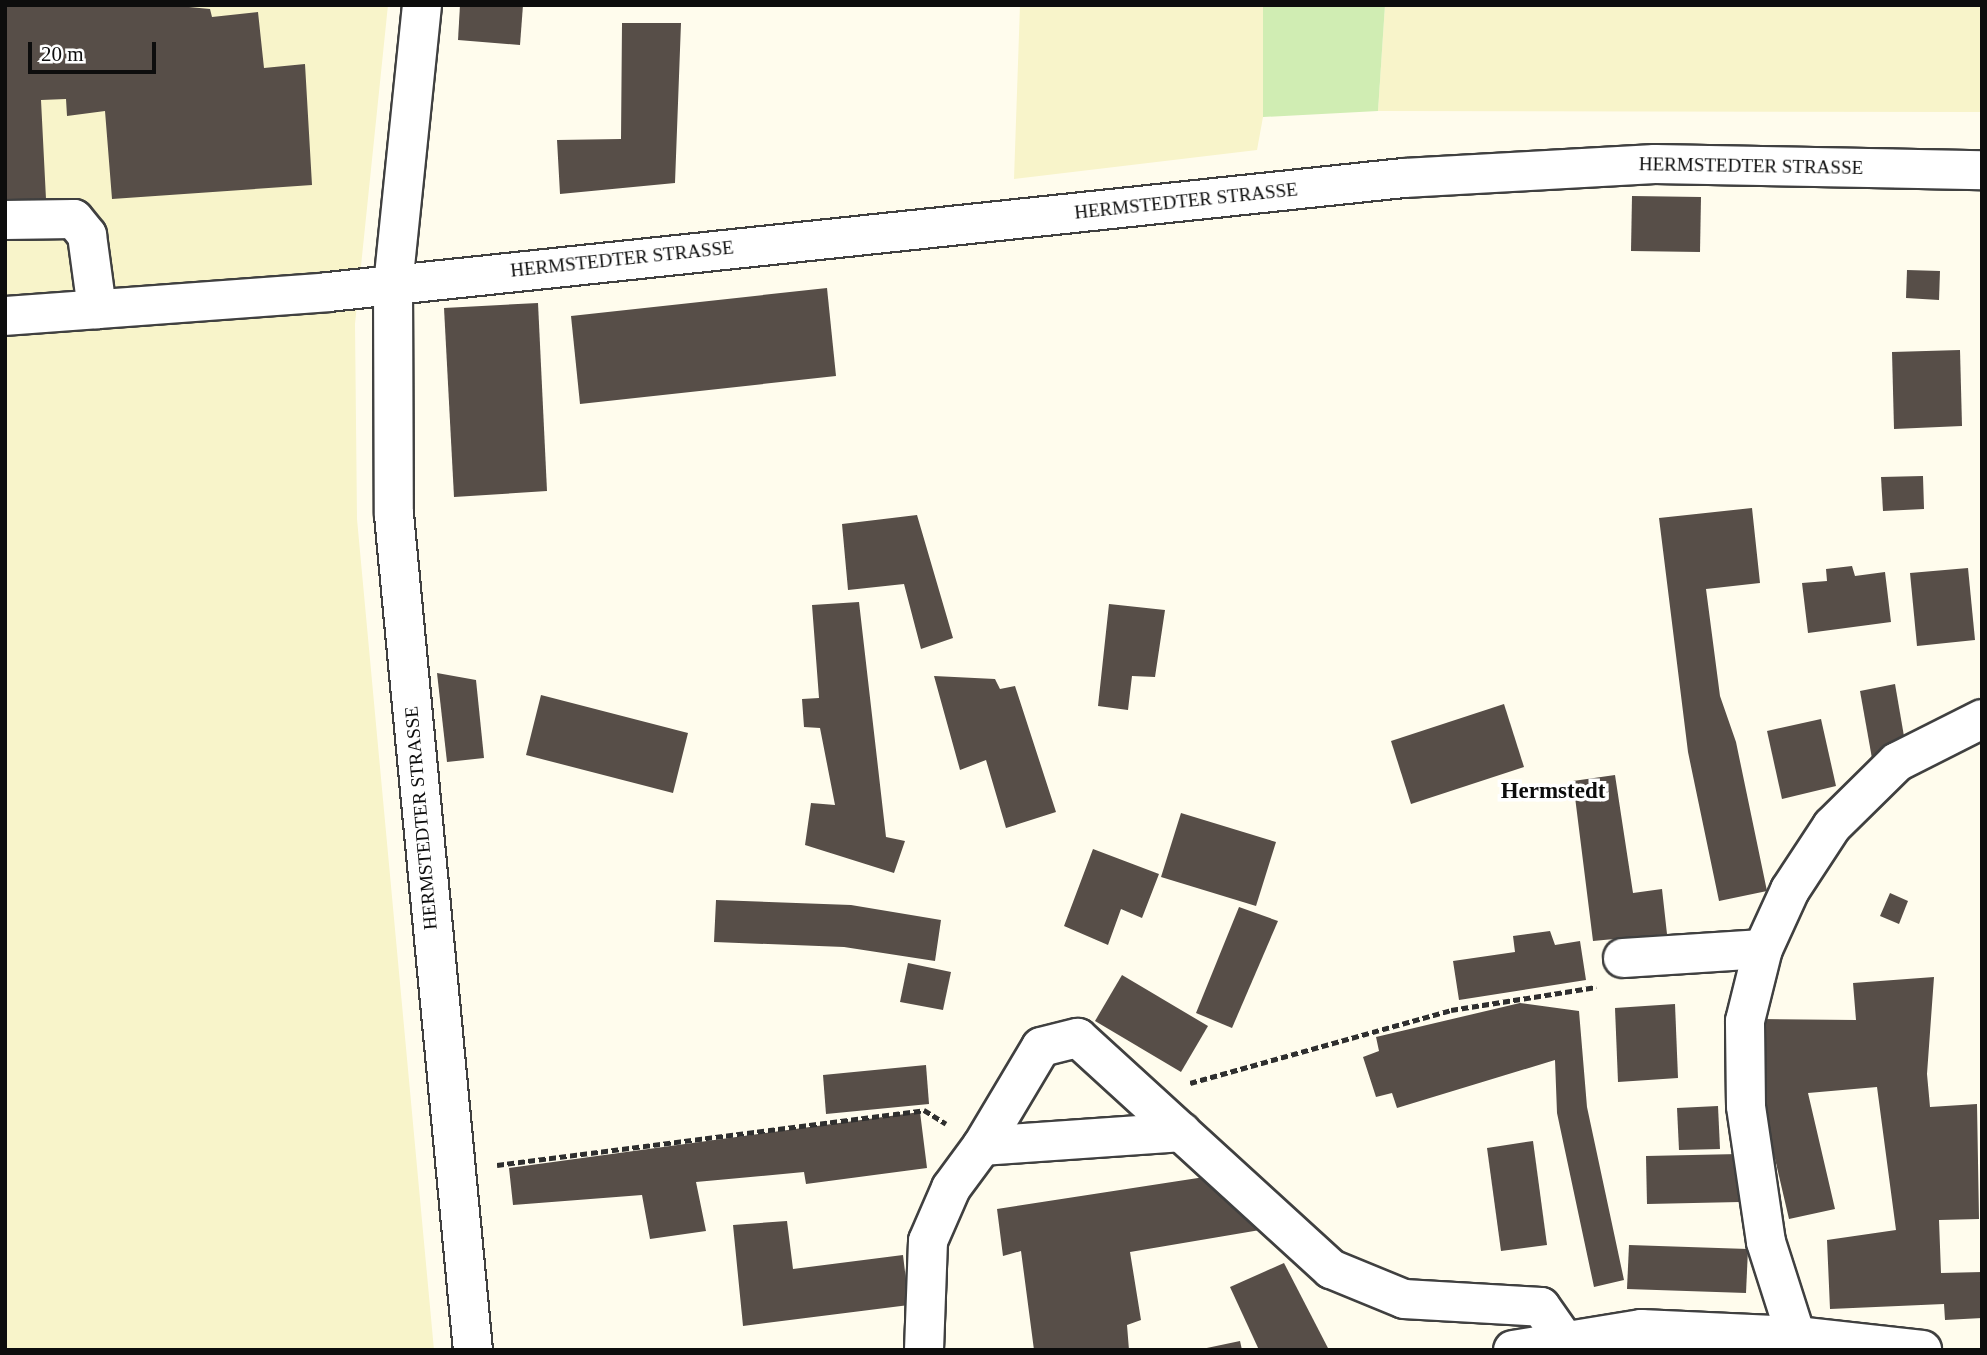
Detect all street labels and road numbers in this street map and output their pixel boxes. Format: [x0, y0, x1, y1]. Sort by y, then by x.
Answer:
street label: HERMSTEDTER STRASSE [1639, 153, 1863, 179]
street label: HERMSTEDTER STRASSE [1073, 178, 1299, 224]
street label: HERMSTEDTER STRASSE [509, 236, 735, 282]
street label: HERMSTEDTER STRASSE [400, 705, 442, 931]

